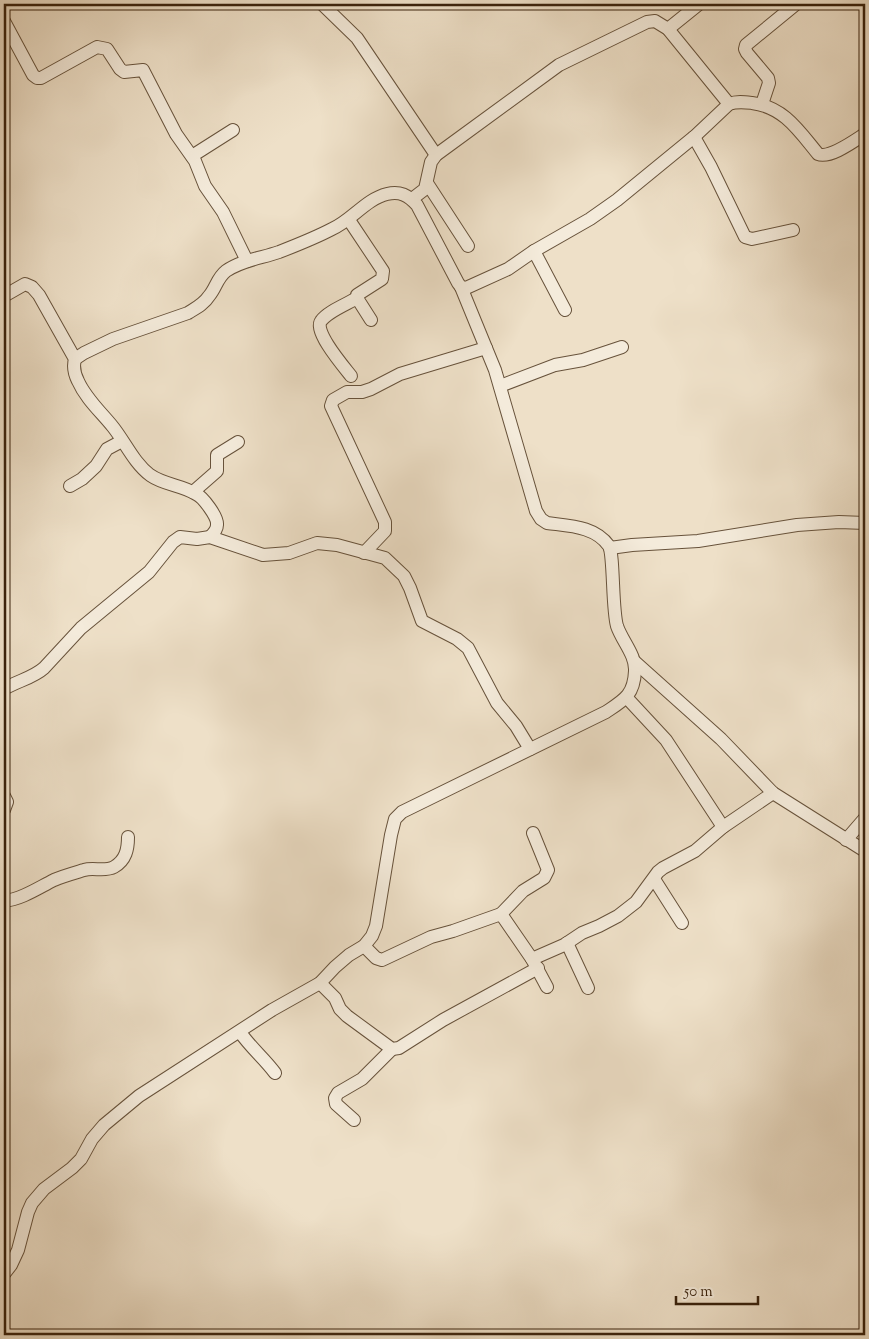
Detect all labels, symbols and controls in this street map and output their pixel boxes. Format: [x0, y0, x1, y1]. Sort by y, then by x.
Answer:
scale bar [676, 1274, 759, 1306]
text: 50 m [683, 1282, 713, 1303]

